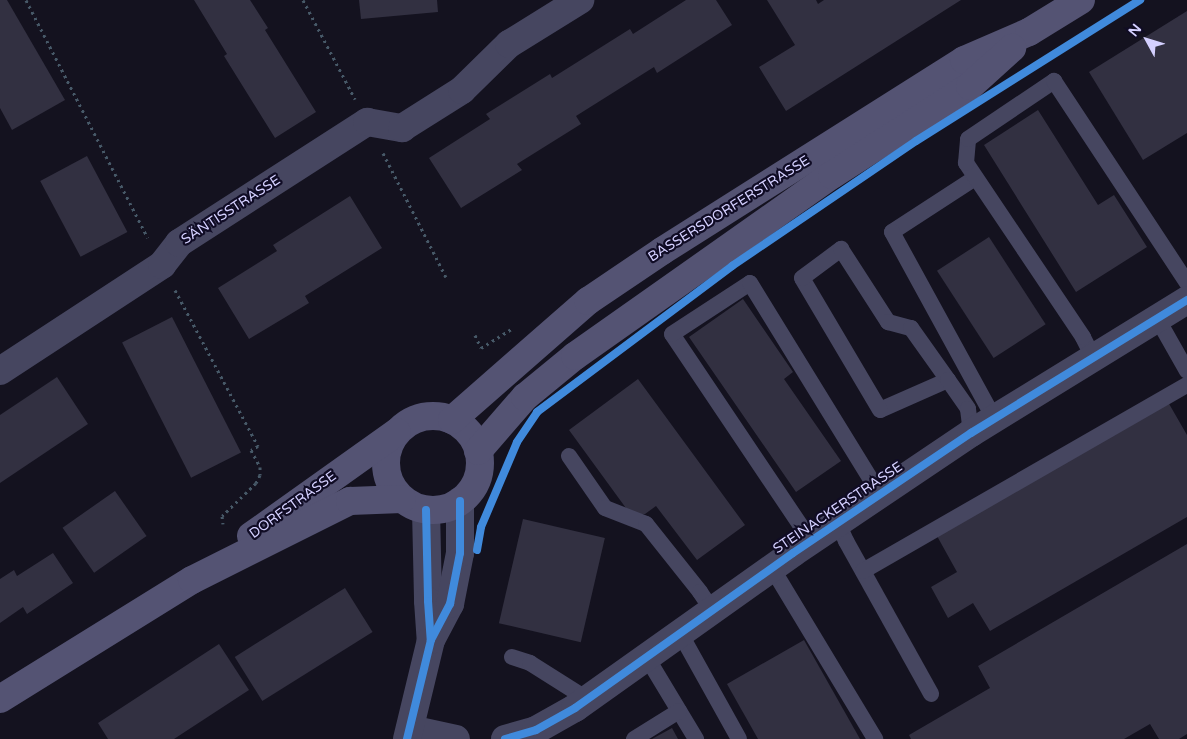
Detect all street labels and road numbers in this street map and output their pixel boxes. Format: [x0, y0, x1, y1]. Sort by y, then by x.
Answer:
street label: BASSERSDORFERSTRASSE [645, 152, 813, 266]
street label: SÄNTISSTRASSE [178, 172, 284, 248]
street label: STEINACKERSTRASSE [770, 458, 906, 558]
street label: DORFSTRASSE [246, 468, 340, 542]

